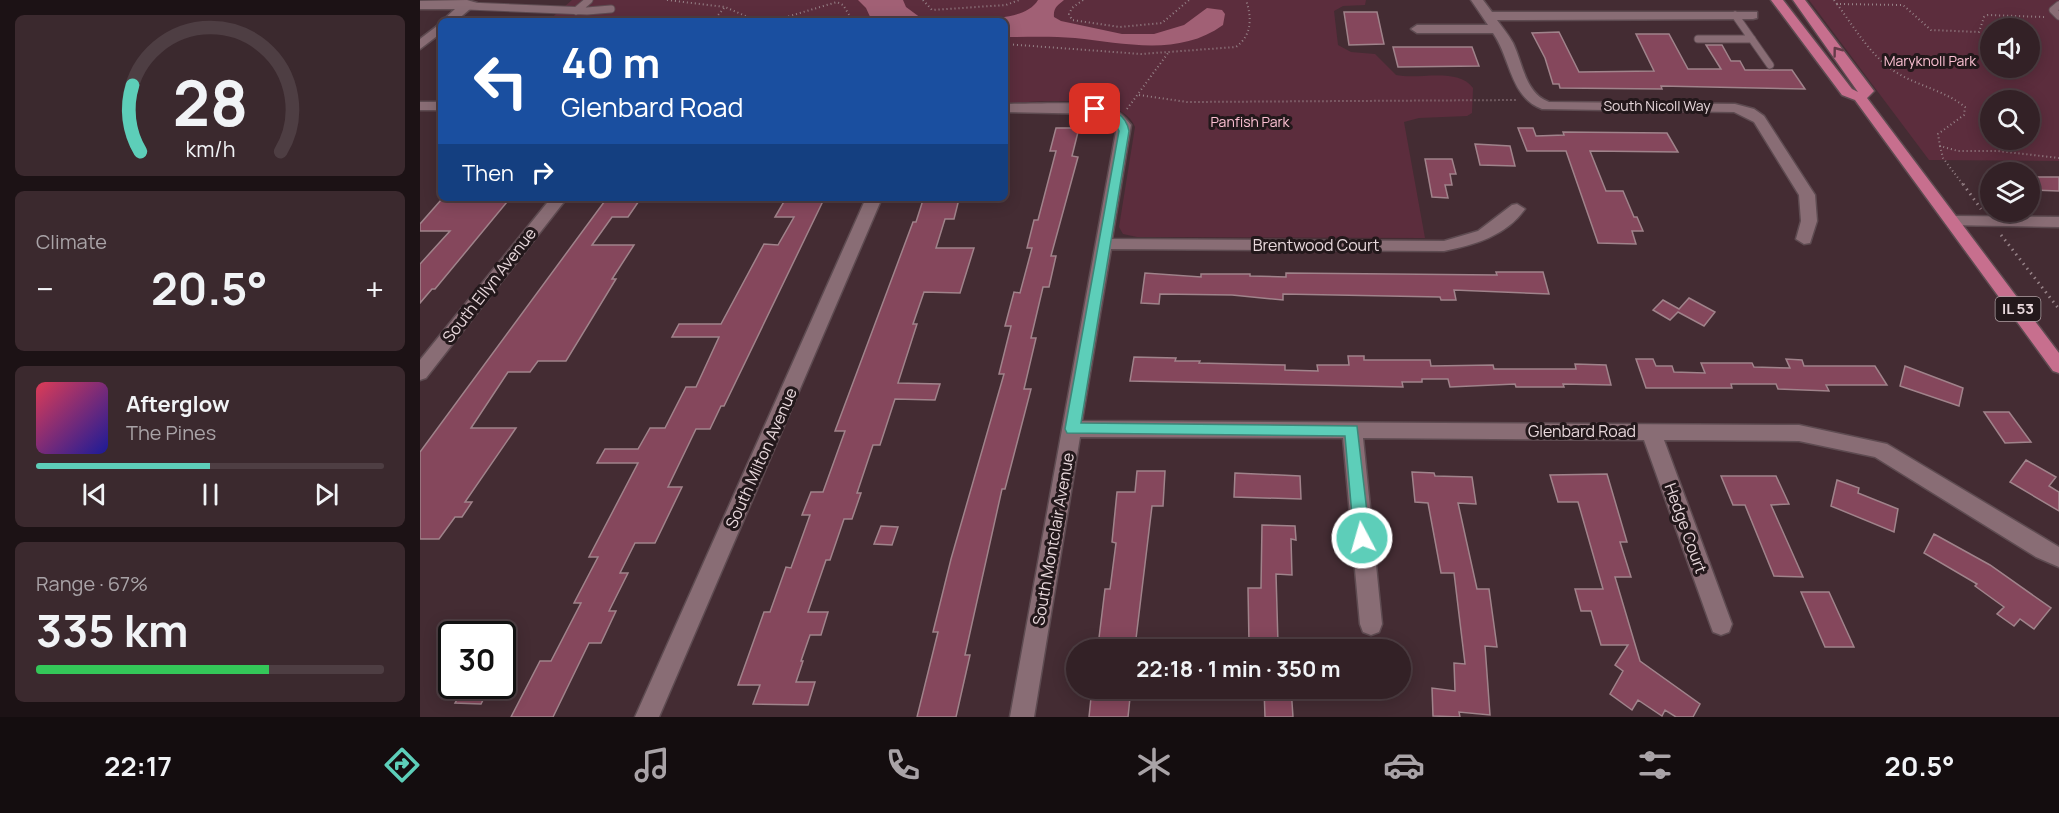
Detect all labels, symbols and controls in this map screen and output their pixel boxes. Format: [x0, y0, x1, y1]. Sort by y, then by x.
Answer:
map controls [1980, 18, 2040, 222]
button: sound [1980, 18, 2040, 78]
text: 40 m [561, 33, 660, 91]
icon: left [462, 42, 540, 120]
one-way arrow [1833, 47, 1844, 58]
park label: Maryknoll Park [1884, 51, 1977, 70]
text: 28 [172, 59, 248, 145]
pin [1069, 83, 1120, 134]
text: Glenbard Road [561, 88, 744, 125]
button: search [1980, 90, 2040, 150]
icon: arrive [1078, 92, 1111, 125]
street label: South Nicoll Way [1603, 96, 1711, 115]
park label: Panfish Park [1210, 112, 1291, 131]
text: km/h [185, 135, 235, 164]
icon: right [526, 156, 559, 189]
text: Then [462, 158, 514, 188]
button: layers [1980, 162, 2040, 222]
street label: South Ellyn Avenue [437, 223, 541, 347]
text: Climate [36, 228, 107, 255]
street label: Brentwood Court [1253, 234, 1379, 256]
text: 20.5° [151, 257, 268, 319]
text: − [36, 266, 54, 311]
text: + [365, 266, 384, 311]
road number: IL 53 [1996, 297, 2040, 321]
street label: South Milton Avenue [720, 384, 802, 532]
text: Afterglow [126, 389, 230, 419]
text: The Pines [126, 419, 216, 446]
street label: Glenbard Road [1528, 420, 1636, 442]
street label: South Montclair Avenue [1027, 451, 1079, 627]
icon: previous [78, 478, 111, 511]
icon: pause [194, 478, 227, 511]
icon: next [310, 478, 343, 511]
street label: Hedge Court [1660, 480, 1712, 576]
position arrow [1330, 506, 1394, 570]
text: Range · 67% [36, 570, 148, 597]
text: 335 km [36, 599, 188, 661]
speed limit sign: 30 [438, 621, 516, 699]
text: 22:18 · 1 min · 350 m [1136, 654, 1341, 684]
icon: directions [381, 744, 423, 786]
icon: music [631, 744, 673, 786]
icon: phone [882, 744, 924, 786]
icon: climate [1133, 744, 1175, 786]
icon: car [1383, 744, 1425, 786]
icon: filters [1634, 744, 1676, 786]
text: 22:17 [104, 747, 172, 784]
text: 20.5° [1885, 747, 1955, 784]

